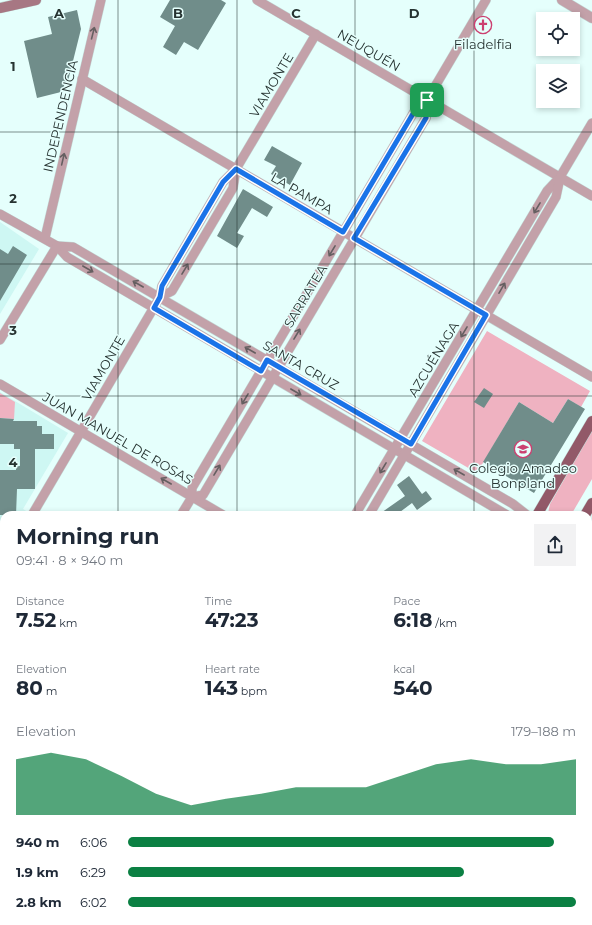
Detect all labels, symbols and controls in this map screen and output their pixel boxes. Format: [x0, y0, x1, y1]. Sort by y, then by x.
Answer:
text: A [53, 5, 65, 21]
text: B [173, 5, 183, 21]
text: C [291, 5, 301, 21]
text: D [409, 5, 420, 21]
map controls [536, 12, 580, 108]
button: locate [536, 12, 580, 56]
church icon: Filadelfia [473, 15, 493, 35]
street label: NEUQUÉN [335, 26, 403, 74]
one-way arrow [90, 27, 97, 40]
place label: Filadelfia [454, 36, 512, 52]
street label: VIAMONTE [246, 50, 296, 120]
text: 1 [10, 58, 16, 74]
street label: INDEPENDENCIA [39, 58, 81, 174]
button: layers [536, 64, 580, 108]
pin [410, 83, 444, 117]
icon: arrive [416, 89, 438, 111]
one-way arrow [60, 153, 68, 166]
street label: LA PAMPA [268, 169, 336, 217]
text: 2 [9, 190, 17, 206]
one-way arrow [533, 202, 541, 213]
one-way arrow [328, 245, 336, 257]
street label: SARRATEA [280, 261, 330, 330]
one-way arrow [181, 263, 189, 275]
one-way arrow [82, 266, 94, 274]
one-way arrow [132, 280, 144, 288]
one-way arrow [498, 282, 506, 294]
street label: AZCUÉNAGA [404, 318, 462, 400]
text: 3 [8, 322, 17, 338]
one-way arrow [459, 326, 467, 338]
one-way arrow [294, 328, 302, 340]
street label: VIAMONTE [78, 333, 128, 403]
street label: SANTA CRUZ [260, 337, 342, 393]
one-way arrow [245, 346, 256, 354]
street label: JUAN MANUEL DE ROSAS [39, 388, 196, 488]
one-way arrow [290, 388, 302, 396]
one-way arrow [240, 393, 248, 405]
school or university icon: Colegio Amadeo Bonpland [513, 439, 533, 459]
text: 4 [9, 454, 18, 470]
place label: Colegio Amadeo Bonpland [469, 460, 577, 491]
one-way arrow [379, 462, 387, 474]
one-way arrow [213, 465, 221, 476]
one-way arrow [453, 468, 465, 476]
one-way arrow [160, 477, 172, 485]
text: Morning run [16, 523, 159, 550]
button: share [534, 524, 576, 566]
text: 09:41 · 8 × 940 m [16, 552, 123, 568]
text: Distance [16, 594, 64, 608]
text: Time [205, 594, 232, 608]
text: Pace [393, 594, 420, 608]
text: 7.52 [16, 608, 56, 632]
text: 47:23 [205, 608, 258, 632]
text: 6:18 [393, 608, 432, 632]
text: km [56, 616, 77, 630]
text: /km [432, 616, 457, 630]
text: Elevation [16, 662, 67, 676]
text: Heart rate [205, 662, 260, 676]
text: kcal [393, 662, 415, 676]
text: 80 [16, 676, 43, 700]
text: 143 [205, 676, 238, 700]
text: 540 [393, 676, 433, 700]
text: m [43, 684, 57, 698]
text: bpm [238, 684, 267, 698]
text: Elevation [16, 723, 76, 739]
text: 179–188 m [511, 723, 576, 739]
text: 940 m [16, 834, 59, 850]
text: 6:06 [80, 834, 107, 850]
text: 1.9 km [16, 864, 59, 880]
text: 6:29 [80, 864, 106, 880]
text: 2.8 km [16, 894, 62, 910]
text: 6:02 [80, 894, 107, 910]

